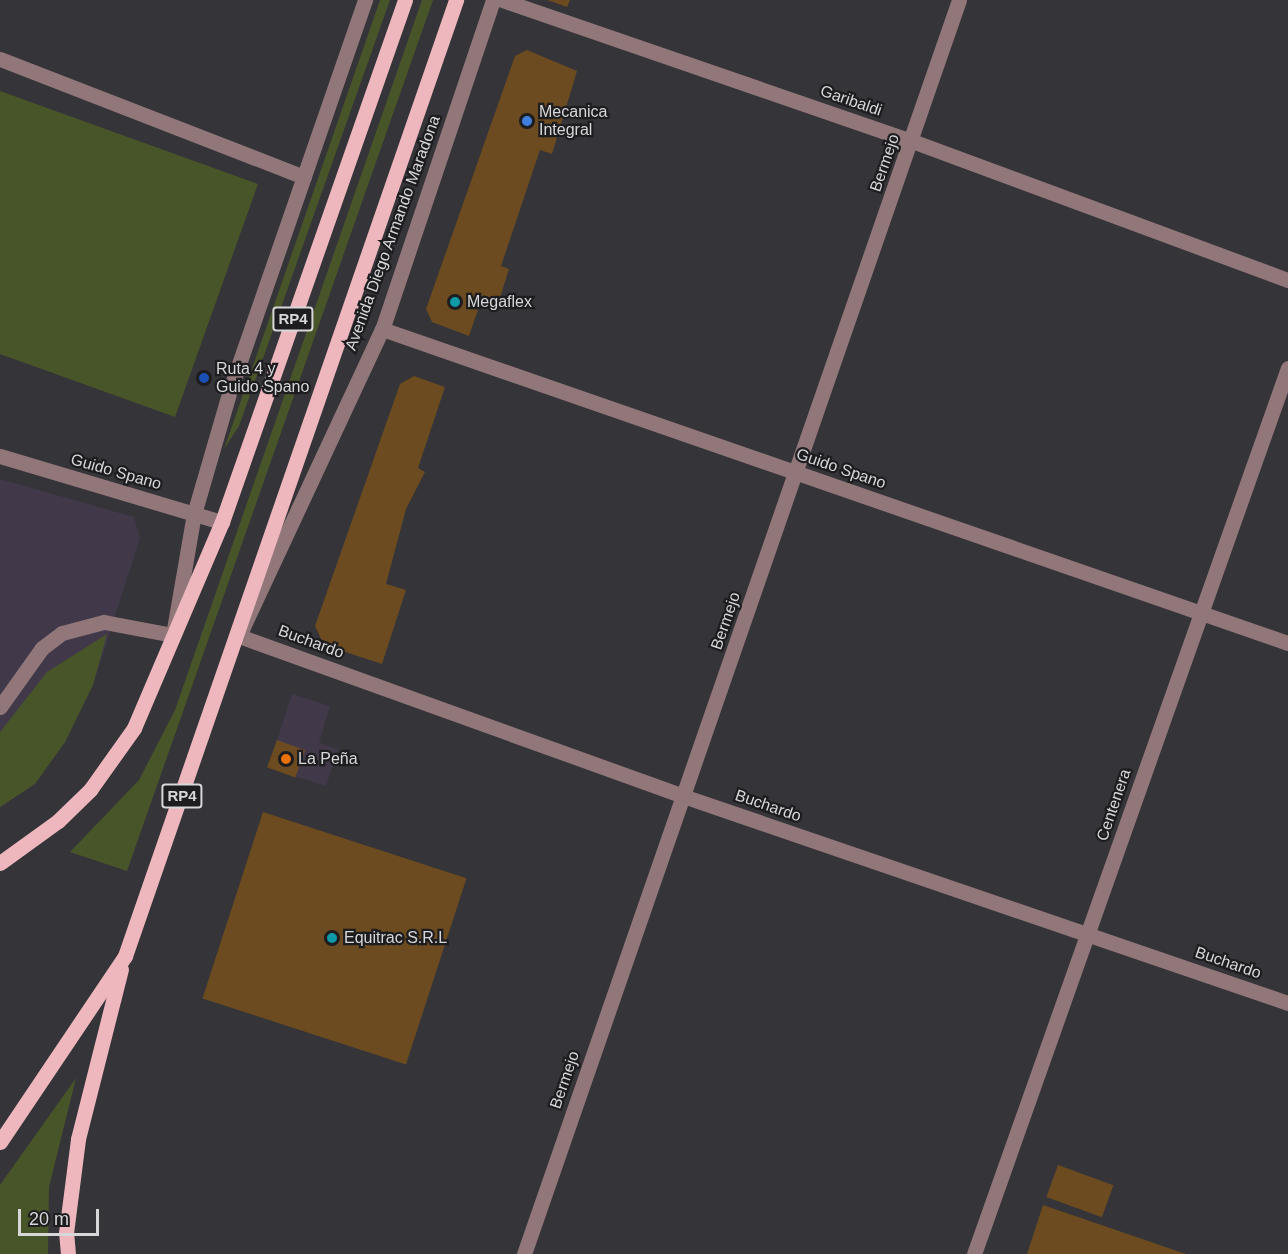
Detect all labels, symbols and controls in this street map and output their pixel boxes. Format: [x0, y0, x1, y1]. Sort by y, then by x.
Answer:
street label: Garibaldi [818, 81, 884, 121]
place label: Mecanica Integral [539, 102, 607, 140]
street label: Avenida Diego Armando Maradona [341, 112, 445, 354]
marker: Mecanica Integral [520, 114, 534, 128]
street label: Bermejo [866, 132, 904, 194]
place label: Megaflex [467, 292, 532, 312]
marker: Megaflex [448, 295, 462, 309]
road number: RP4 [272, 307, 314, 331]
place label: Ruta 4 y Guido Spano [216, 359, 309, 397]
marker: Ruta 4 y Guido Spano [197, 371, 211, 385]
street label: Guido Spano [794, 445, 888, 493]
street label: Guido Spano [68, 450, 164, 494]
street label: Bermejo [707, 590, 745, 652]
street label: Buchardo [276, 621, 346, 663]
place label: La Peña [298, 749, 358, 769]
marker: La Peña [279, 752, 293, 766]
street label: Centenera [1093, 767, 1135, 843]
road number: RP4 [161, 784, 203, 808]
street label: Buchardo [732, 786, 804, 826]
place label: Equitrac S.R.L [344, 928, 447, 948]
marker: Equitrac S.R.L [325, 931, 339, 945]
street label: Buchardo [1192, 943, 1264, 983]
street label: Bermejo [546, 1049, 584, 1111]
scale bar [21, 1197, 102, 1235]
text: 20 m [29, 1209, 69, 1229]

